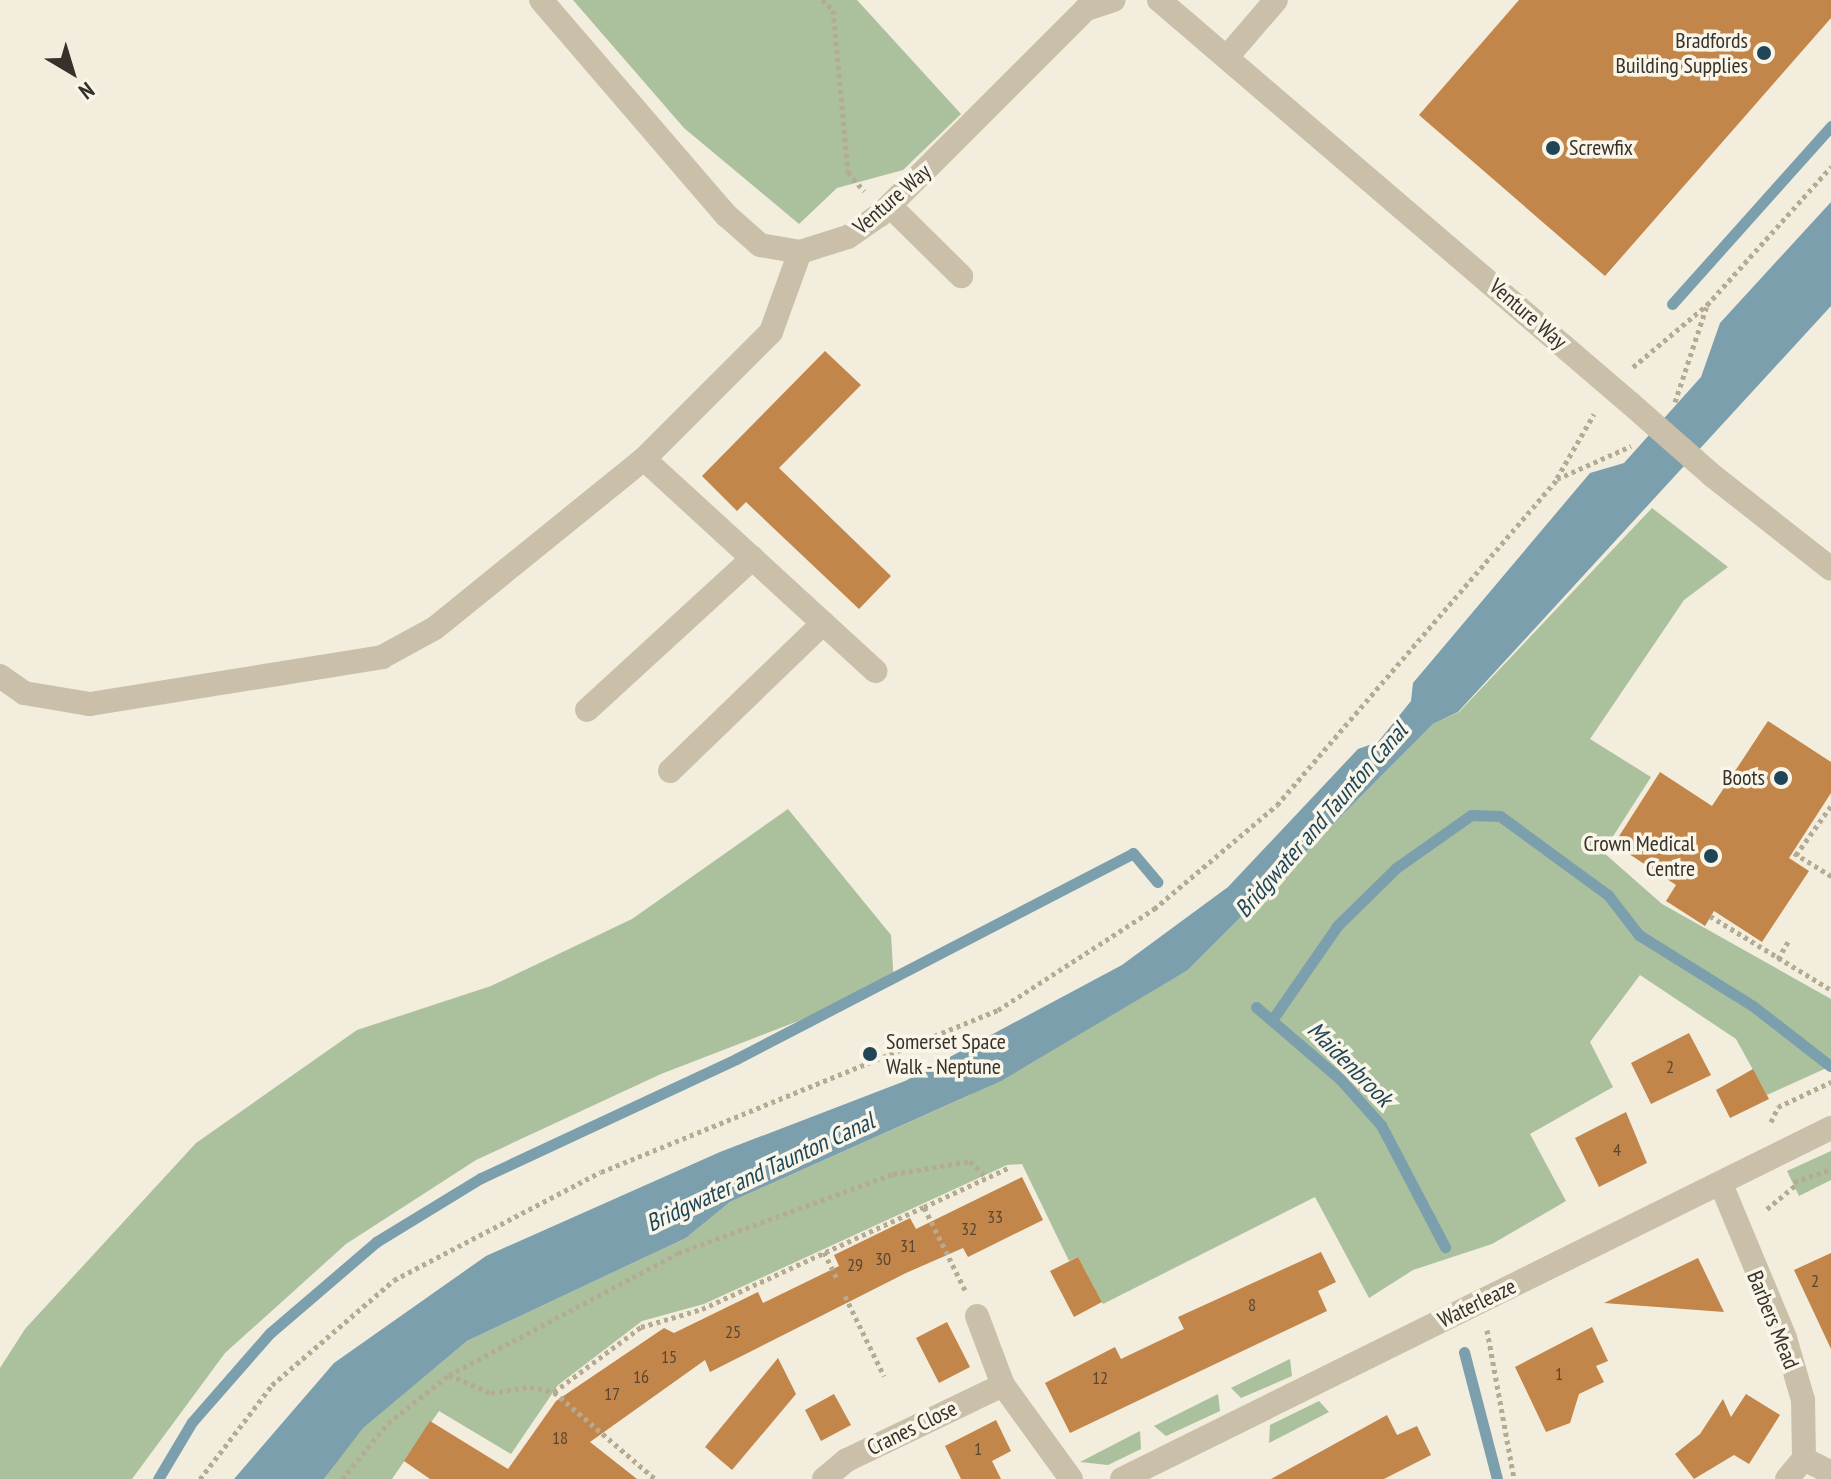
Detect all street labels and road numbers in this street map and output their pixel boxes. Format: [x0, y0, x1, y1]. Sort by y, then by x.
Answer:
street label: Venture Way [848, 158, 936, 240]
street label: Venture Way [1484, 273, 1572, 355]
street label: Barbers Mead [1741, 1267, 1805, 1373]
street label: Waterleaze [1434, 1273, 1520, 1333]
street label: Cranes Close [863, 1395, 961, 1461]

